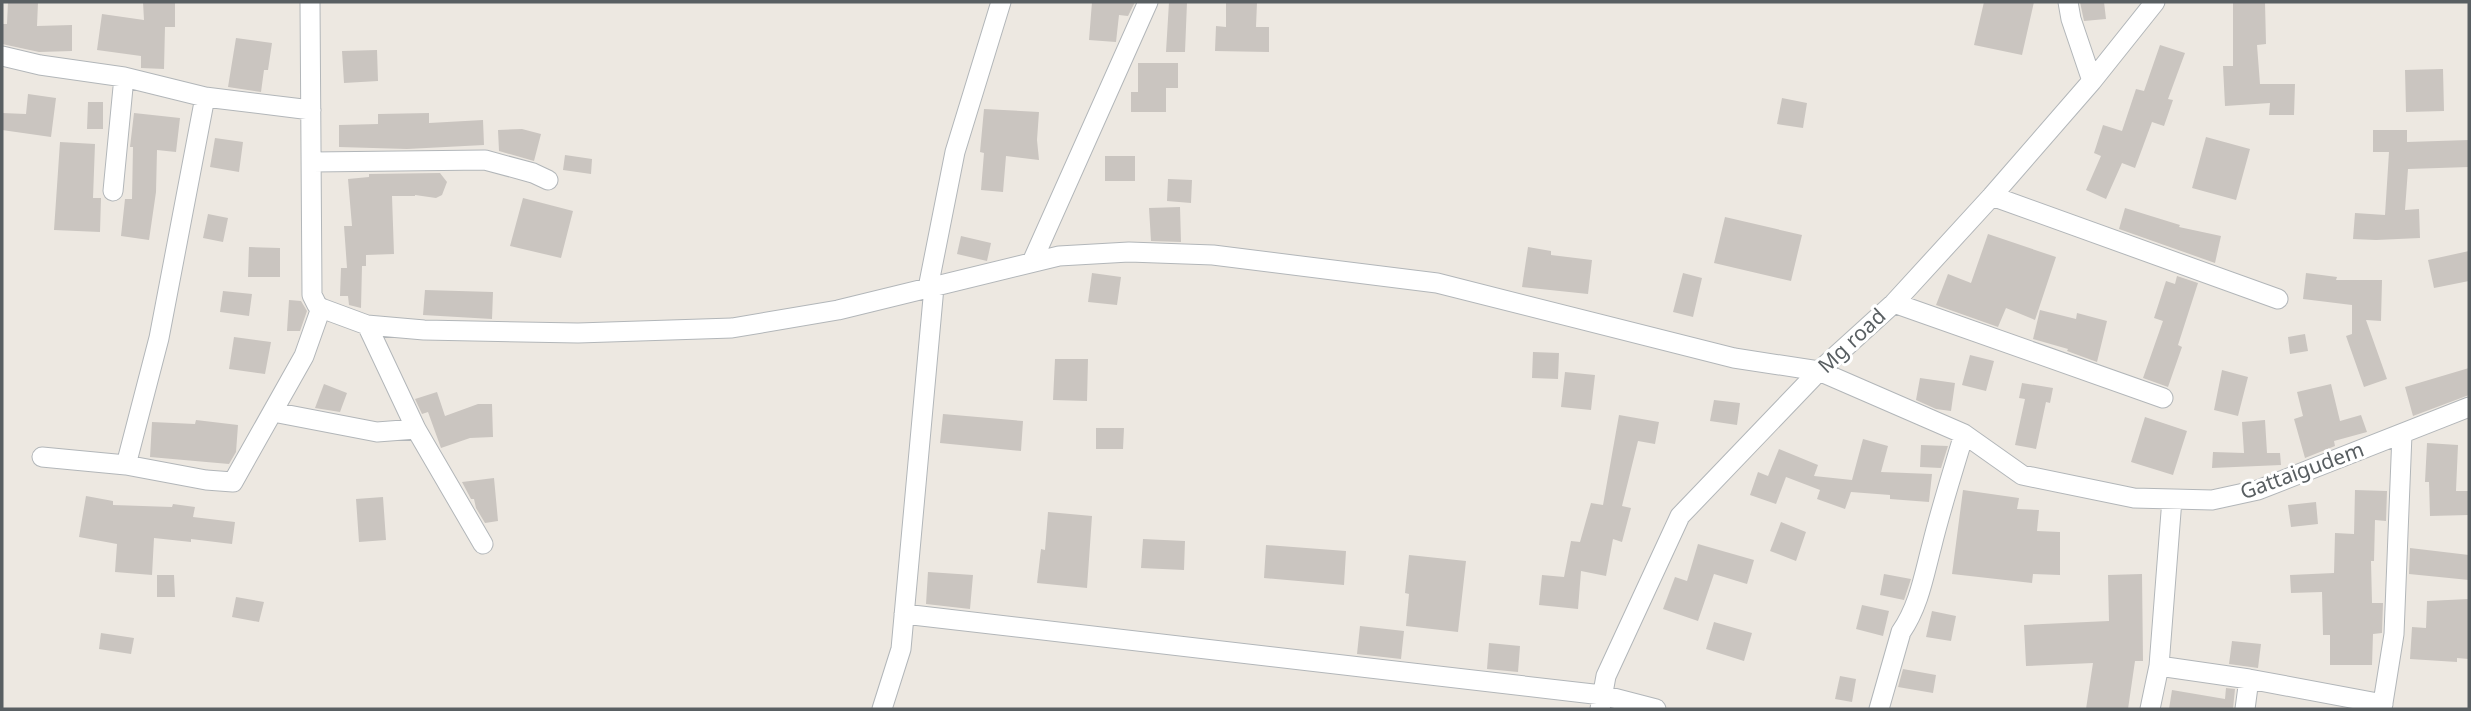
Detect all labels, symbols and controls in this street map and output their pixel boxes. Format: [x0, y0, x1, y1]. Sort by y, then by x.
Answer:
street label: Mg road [1811, 302, 1891, 379]
street label: Gattaigudem [2236, 435, 2367, 505]

